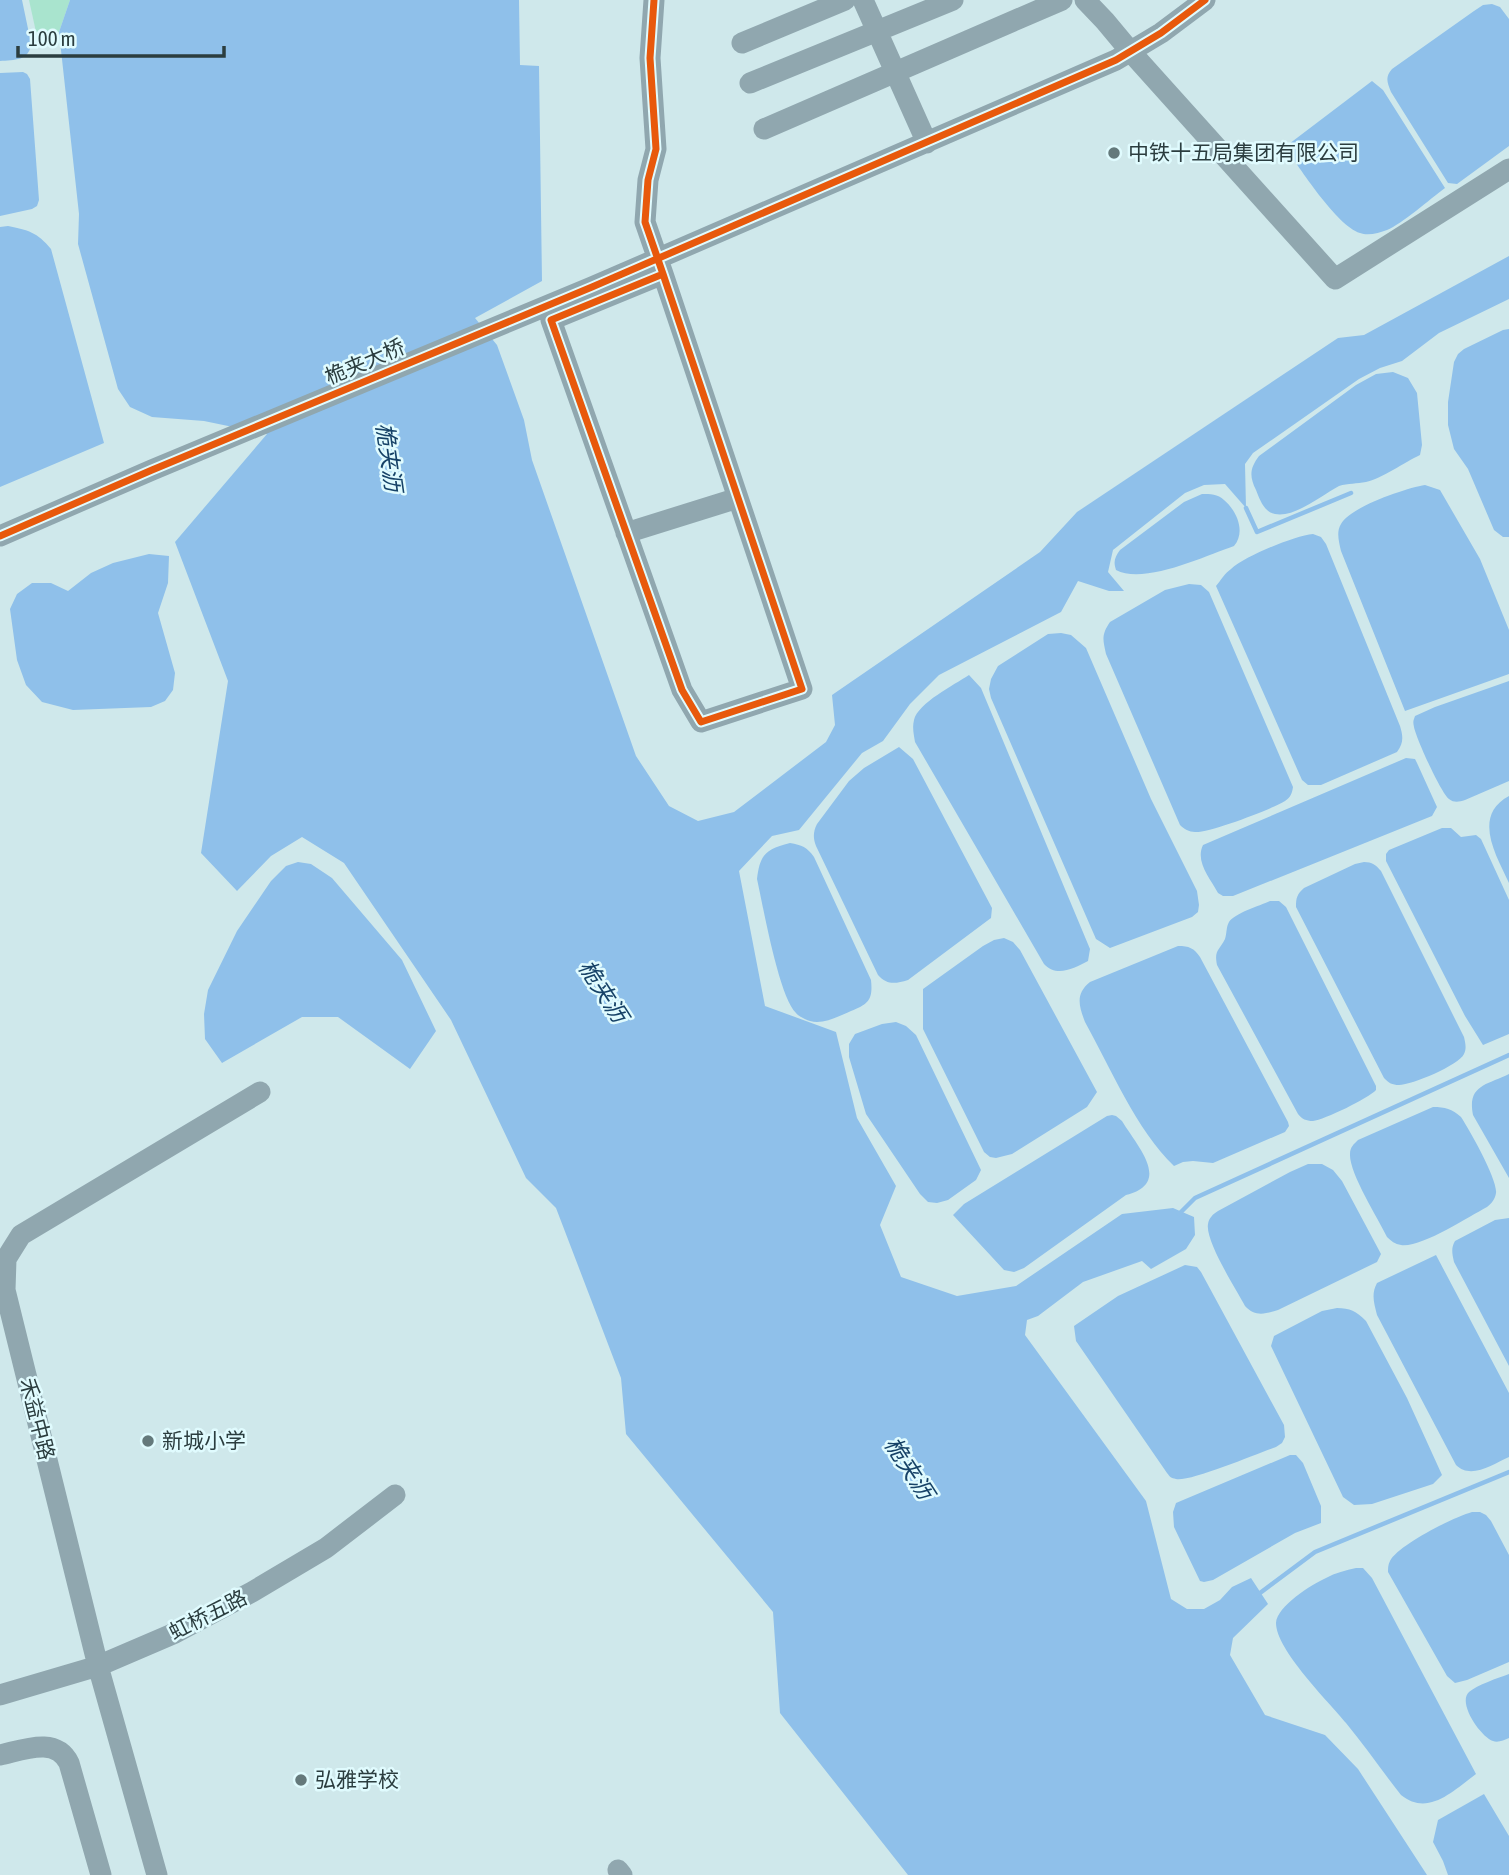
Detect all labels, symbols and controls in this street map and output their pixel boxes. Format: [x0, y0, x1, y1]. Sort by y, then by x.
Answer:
scale bar [18, 14, 224, 58]
text: 100 m [28, 26, 76, 50]
place label: 中铁十五局集团有限公司 [1128, 140, 1359, 164]
marker: 中铁十五局集团有限公司 [1106, 145, 1122, 161]
street label: 桅夹大桥 [321, 334, 408, 389]
water label: 桅夹沥 [371, 421, 407, 497]
water label: 桅夹沥 [573, 955, 635, 1030]
street label: 禾益中路 [16, 1375, 60, 1462]
place label: 新城小学 [162, 1428, 246, 1452]
water label: 桅夹沥 [879, 1432, 941, 1507]
marker: 新城小学 [140, 1433, 156, 1449]
street label: 虹桥五路 [165, 1584, 250, 1644]
place label: 弘雅学校 [315, 1767, 399, 1791]
marker: 弘雅学校 [293, 1772, 309, 1788]

